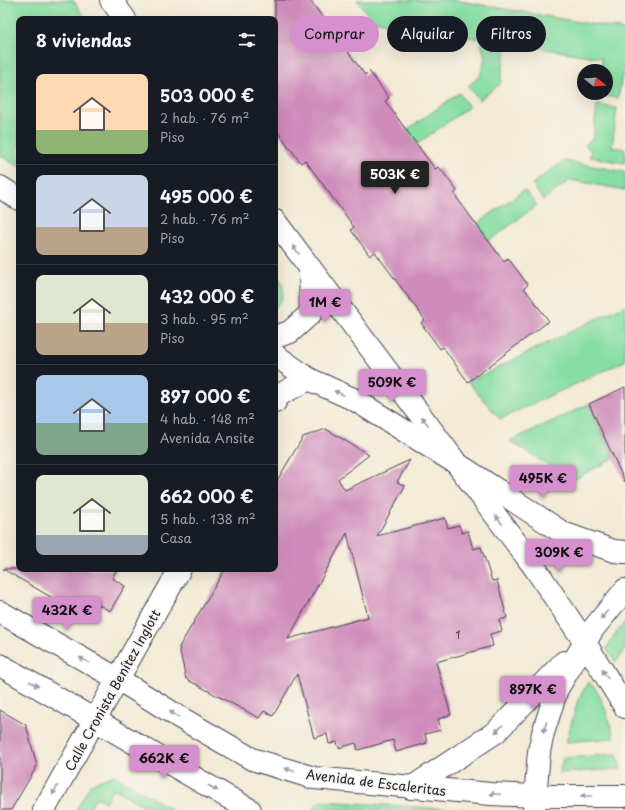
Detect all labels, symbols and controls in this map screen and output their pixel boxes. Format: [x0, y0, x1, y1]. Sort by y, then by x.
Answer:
chip: Comprar [290, 16, 379, 52]
chip: Alquilar [387, 16, 468, 52]
chip: Filtros [476, 16, 546, 52]
text: 8 viviendas [36, 27, 131, 53]
icon: filters [236, 29, 258, 51]
north arrow [577, 64, 613, 100]
map controls [577, 64, 613, 100]
text: 503 000 € [160, 82, 254, 108]
icon: home [68, 90, 116, 138]
text: 2 hab. · 76 m² [160, 108, 249, 127]
text: Piso [160, 127, 185, 146]
pin: 503K € [362, 161, 428, 195]
text: 503K € [370, 164, 420, 183]
text: 495 000 € [160, 183, 253, 209]
icon: home [68, 191, 116, 239]
text: 2 hab. · 76 m² [160, 209, 249, 228]
text: Piso [160, 228, 185, 247]
one-way arrow [292, 244, 300, 255]
text: 432 000 € [160, 283, 254, 309]
pin: 1M € [301, 289, 349, 323]
icon: home [68, 291, 116, 339]
text: 1M € [309, 292, 341, 311]
text: 3 hab. · 95 m² [160, 309, 249, 328]
text: Piso [160, 328, 185, 347]
pin: 509K € [359, 369, 425, 403]
text: 509K € [368, 372, 416, 391]
text: 897 000 € [160, 383, 251, 409]
one-way arrow [333, 390, 345, 396]
icon: home [68, 391, 116, 439]
text: 4 hab. · 148 m² [160, 409, 255, 428]
one-way arrow [420, 415, 429, 426]
text: Avenida Ansite [160, 428, 254, 447]
pin: 495K € [510, 465, 576, 499]
text: 495K € [519, 468, 567, 487]
text: 662 000 € [160, 483, 253, 509]
icon: home [68, 491, 116, 539]
text: 5 hab. · 138 m² [160, 509, 256, 528]
one-way arrow [495, 515, 504, 526]
text: Casa [160, 528, 192, 547]
pin: 309K € [526, 539, 592, 573]
text: 309K € [534, 542, 584, 561]
pin: 432K € [34, 597, 100, 631]
text: 432K € [42, 600, 92, 619]
street label: Calle Cronista Benítez Inglott [60, 606, 164, 774]
one-way arrow [600, 610, 609, 620]
house number: 1 [456, 626, 461, 643]
one-way arrow [78, 657, 90, 663]
one-way arrow [601, 668, 608, 680]
pin: 897K € [500, 676, 566, 710]
text: 897K € [509, 679, 557, 698]
one-way arrow [28, 681, 40, 688]
one-way arrow [168, 710, 180, 717]
one-way arrow [542, 721, 548, 733]
one-way arrow [494, 724, 504, 734]
pin: 662K € [131, 745, 197, 779]
text: 662K € [139, 748, 189, 767]
street label: Avenida de Escaleritas [305, 764, 447, 800]
one-way arrow [284, 767, 296, 773]
one-way arrow [52, 784, 59, 796]
one-way arrow [207, 785, 219, 792]
one-way arrow [489, 791, 501, 798]
one-way arrow [579, 793, 592, 799]

